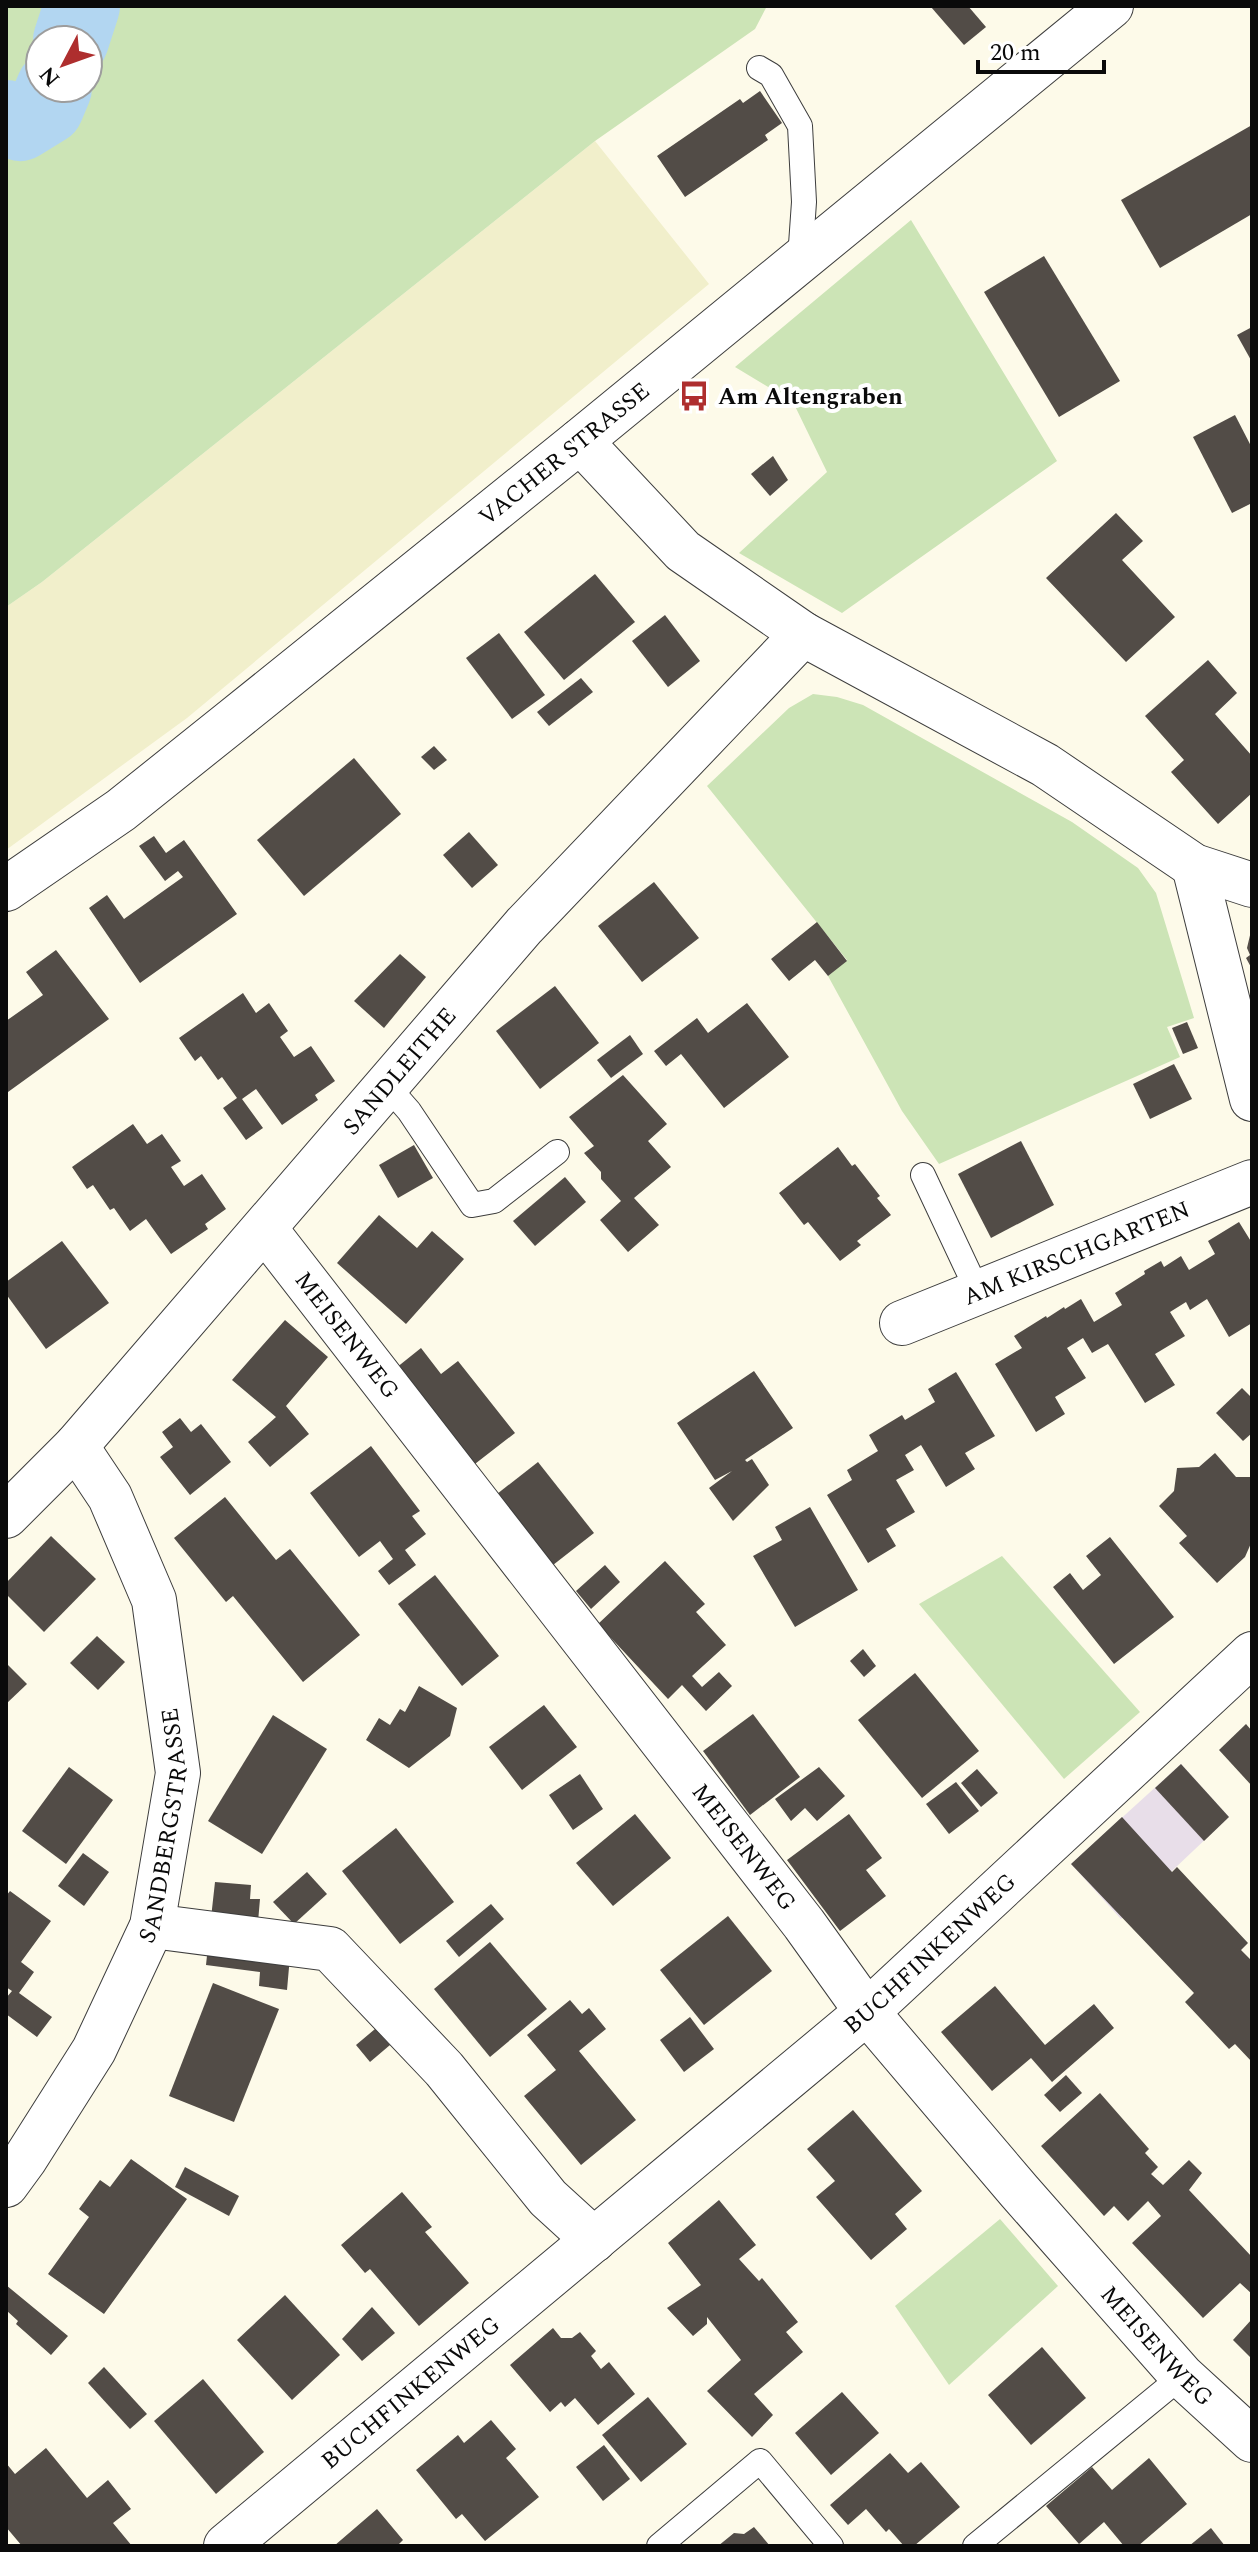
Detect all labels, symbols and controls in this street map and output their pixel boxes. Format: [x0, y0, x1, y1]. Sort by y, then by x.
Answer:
north arrow [24, 24, 104, 104]
scale bar [978, 24, 1104, 74]
text: 20 m [990, 35, 1041, 71]
text: N [32, 59, 68, 94]
street label: VACHER STRASSE [471, 374, 658, 535]
bus stop icon: Am Altengraben [677, 379, 711, 413]
place label: Am Altengraben [718, 379, 903, 415]
street label: SANDLEITHE [334, 1000, 465, 1144]
street label: AM KIRSCHGARTEN [958, 1192, 1196, 1316]
street label: MEISENWEG [285, 1264, 407, 1407]
street label: SANDBERGSTRASSE [129, 1705, 198, 1949]
street label: MEISENWEG [682, 1776, 805, 1919]
street label: BUCHFINKENWEG [836, 1865, 1025, 2043]
street label: MEISENWEG [1091, 2278, 1221, 2415]
street label: BUCHFINKENWEG [313, 2308, 509, 2479]

